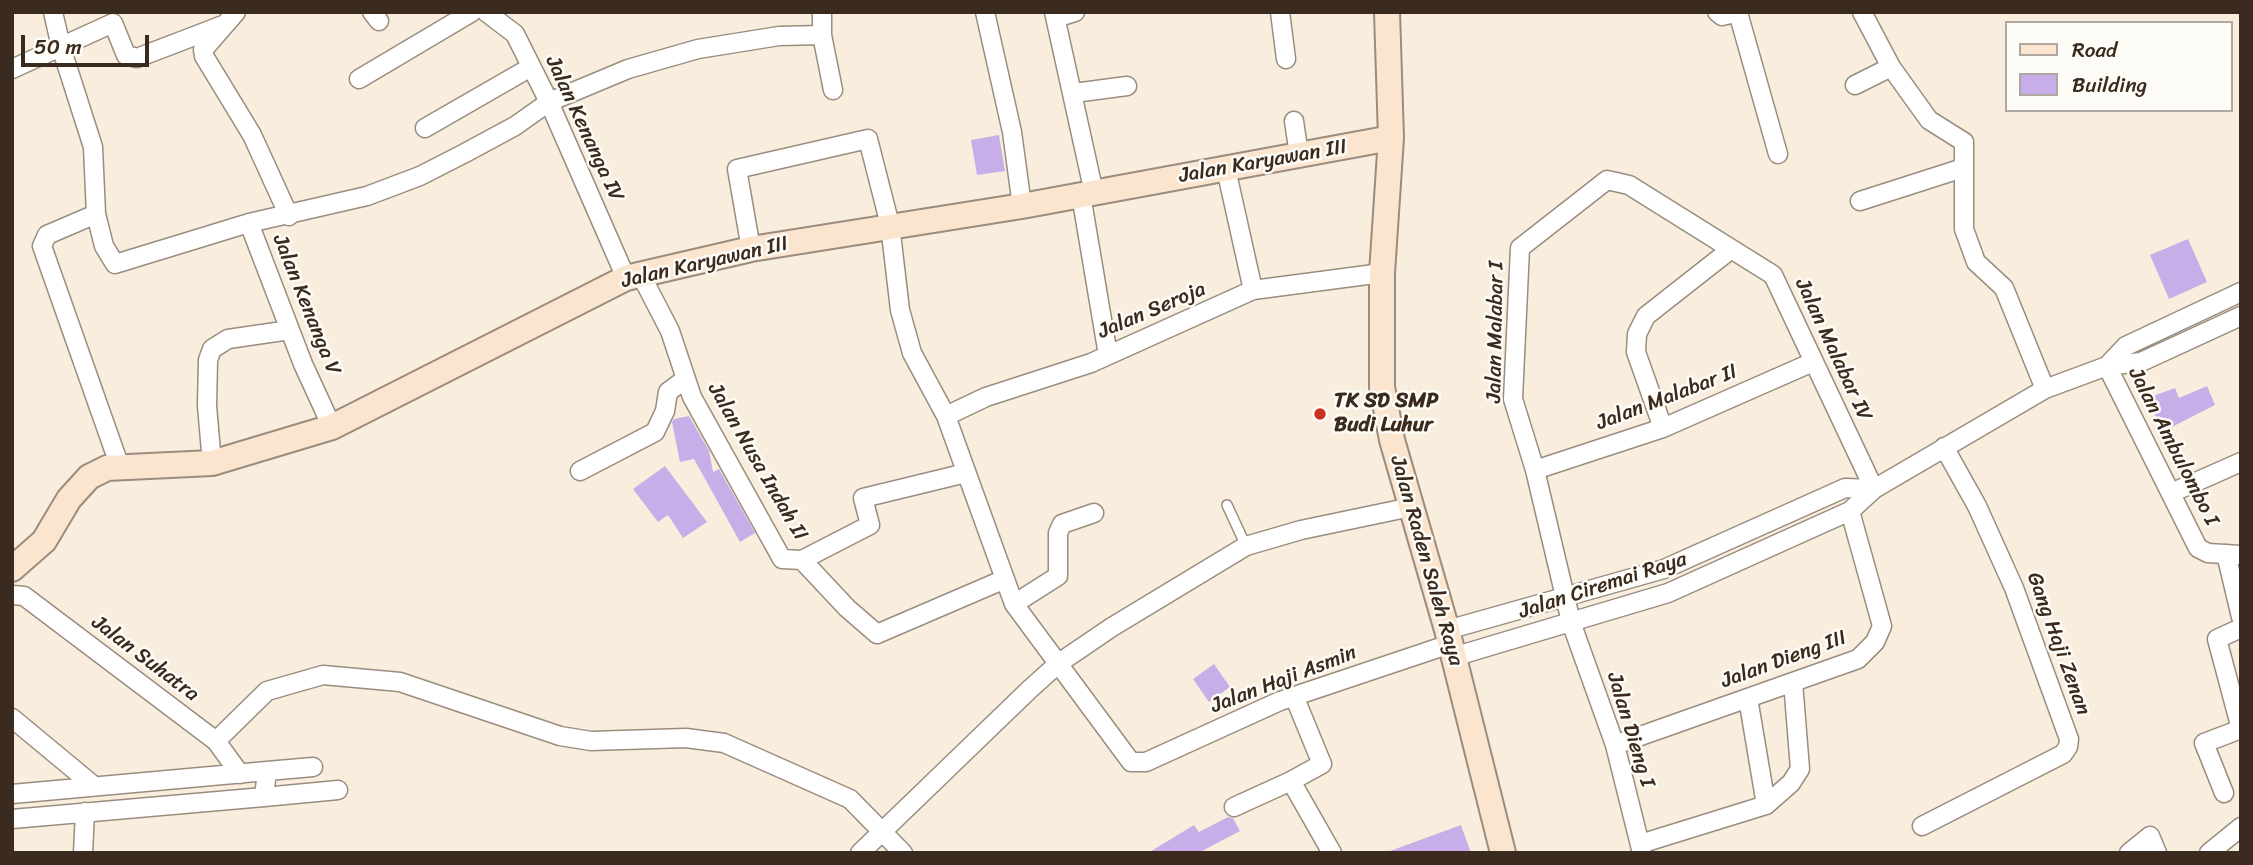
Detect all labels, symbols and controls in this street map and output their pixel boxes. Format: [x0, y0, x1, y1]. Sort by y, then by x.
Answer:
scale bar [24, 21, 152, 65]
legend [2004, 21, 2232, 112]
text: 50 m [34, 28, 82, 66]
text: Road [2072, 31, 2117, 69]
street label: Jalan Kenanga IV [539, 52, 629, 206]
text: Building [2072, 66, 2147, 104]
street label: Jalan Karyawan III [1177, 135, 1349, 189]
street label: Jalan Kenanga V [266, 231, 346, 379]
street label: Jalan Karyawan III [619, 232, 791, 294]
street label: Jalan Malabar I [1482, 261, 1510, 403]
street label: Jalan Malabar IV [1789, 275, 1877, 425]
street label: Jalan Seroja [1094, 277, 1210, 345]
street label: Jalan Malabar II [1593, 360, 1741, 436]
street label: Jalan Ambulombo I [2122, 364, 2224, 530]
street label: Jalan Nusa Indah II [702, 379, 812, 545]
place label: TK SD SMP Budi Luhur [1334, 389, 1438, 439]
marker: TK SD SMP Budi Luhur [1312, 406, 1328, 422]
street label: Jalan Raden Saleh Raya [1384, 453, 1468, 669]
street label: Jalan Ciremai Raya [1516, 547, 1690, 625]
street label: Gang Haji Zenan [2021, 569, 2095, 719]
street label: Jalan Suhatra [86, 610, 204, 708]
street label: Jalan Dieng III [1718, 626, 1850, 694]
street label: Jalan Haji Asmin [1208, 641, 1360, 719]
street label: Jalan Dieng I [1601, 670, 1659, 790]

